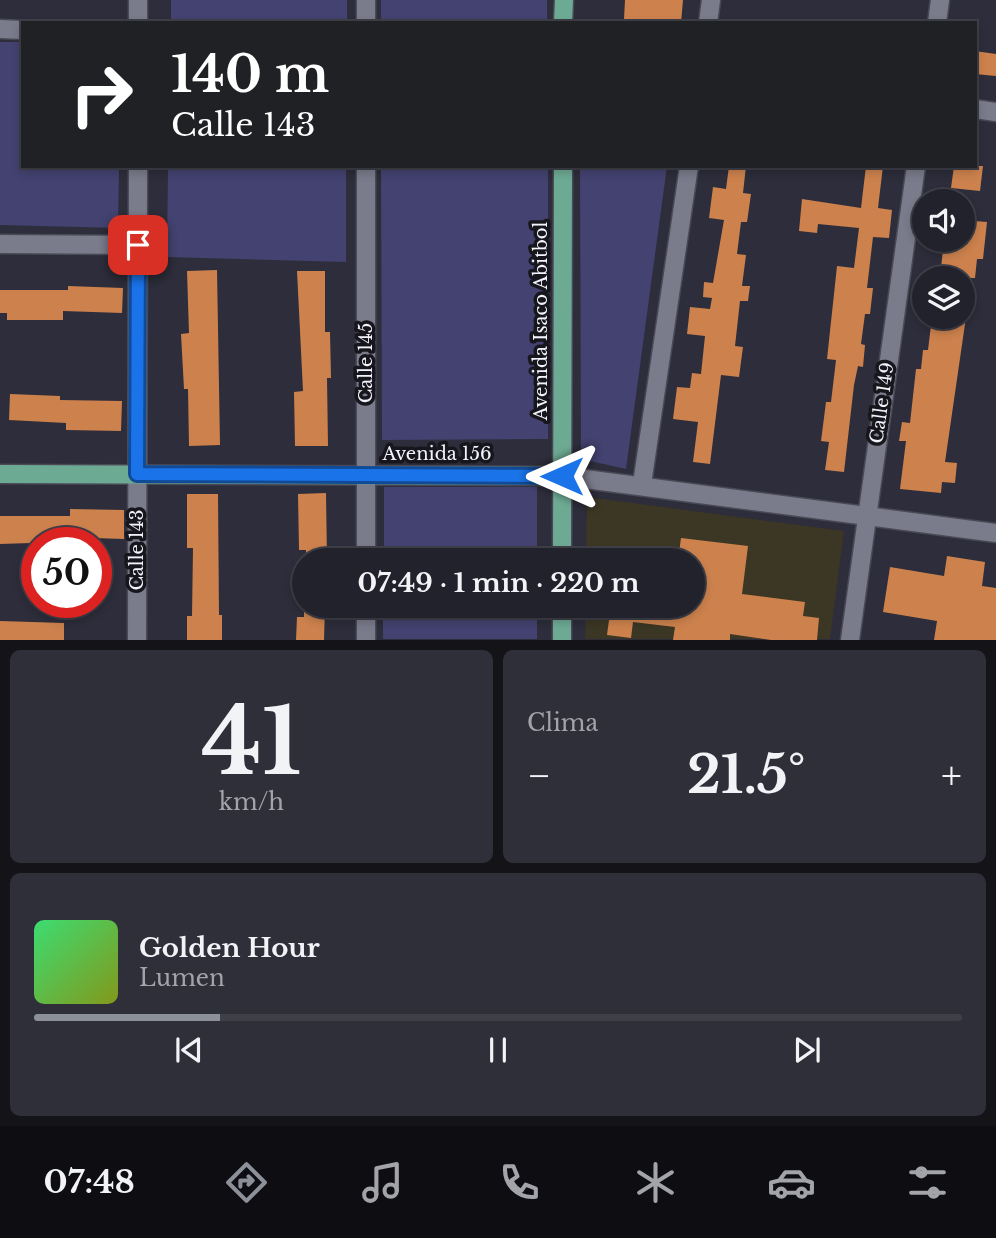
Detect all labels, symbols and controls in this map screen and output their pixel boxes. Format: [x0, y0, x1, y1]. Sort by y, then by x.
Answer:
text: 140 m [171, 44, 329, 105]
icon: right [56, 49, 147, 140]
text: Calle 143 [171, 105, 315, 145]
map controls [912, 189, 975, 329]
button: sound [912, 189, 975, 252]
pin [108, 215, 168, 275]
street label: Avenida Isaco Abitbol [530, 221, 552, 421]
icon: arrive [119, 226, 157, 264]
button: layers [912, 266, 975, 329]
street label: Calle 145 [355, 323, 377, 403]
street label: Calle 149 [865, 361, 899, 445]
position arrow [525, 439, 599, 513]
street label: Avenida 156 [381, 443, 492, 465]
street label: Calle 143 [126, 509, 148, 591]
speed limit sign: 50 [21, 527, 112, 618]
text: 07:49 · 1 min · 220 m [358, 567, 639, 599]
text: 41 [201, 686, 302, 799]
text: Clima [527, 709, 598, 737]
text: 21.5° [687, 743, 805, 807]
text: − [527, 752, 551, 799]
text: + [941, 752, 962, 799]
text: km/h [219, 788, 284, 816]
text: Golden Hour [139, 932, 320, 964]
text: Lumen [139, 964, 225, 992]
icon: previous [170, 1031, 208, 1069]
icon: pause [479, 1031, 517, 1069]
icon: next [788, 1031, 826, 1069]
icon: directions [222, 1158, 271, 1207]
icon: music [358, 1158, 407, 1207]
icon: phone [495, 1158, 544, 1207]
icon: climate [631, 1158, 680, 1207]
icon: car [767, 1158, 816, 1207]
icon: filters [903, 1158, 952, 1207]
text: 07:48 [44, 1162, 135, 1202]

